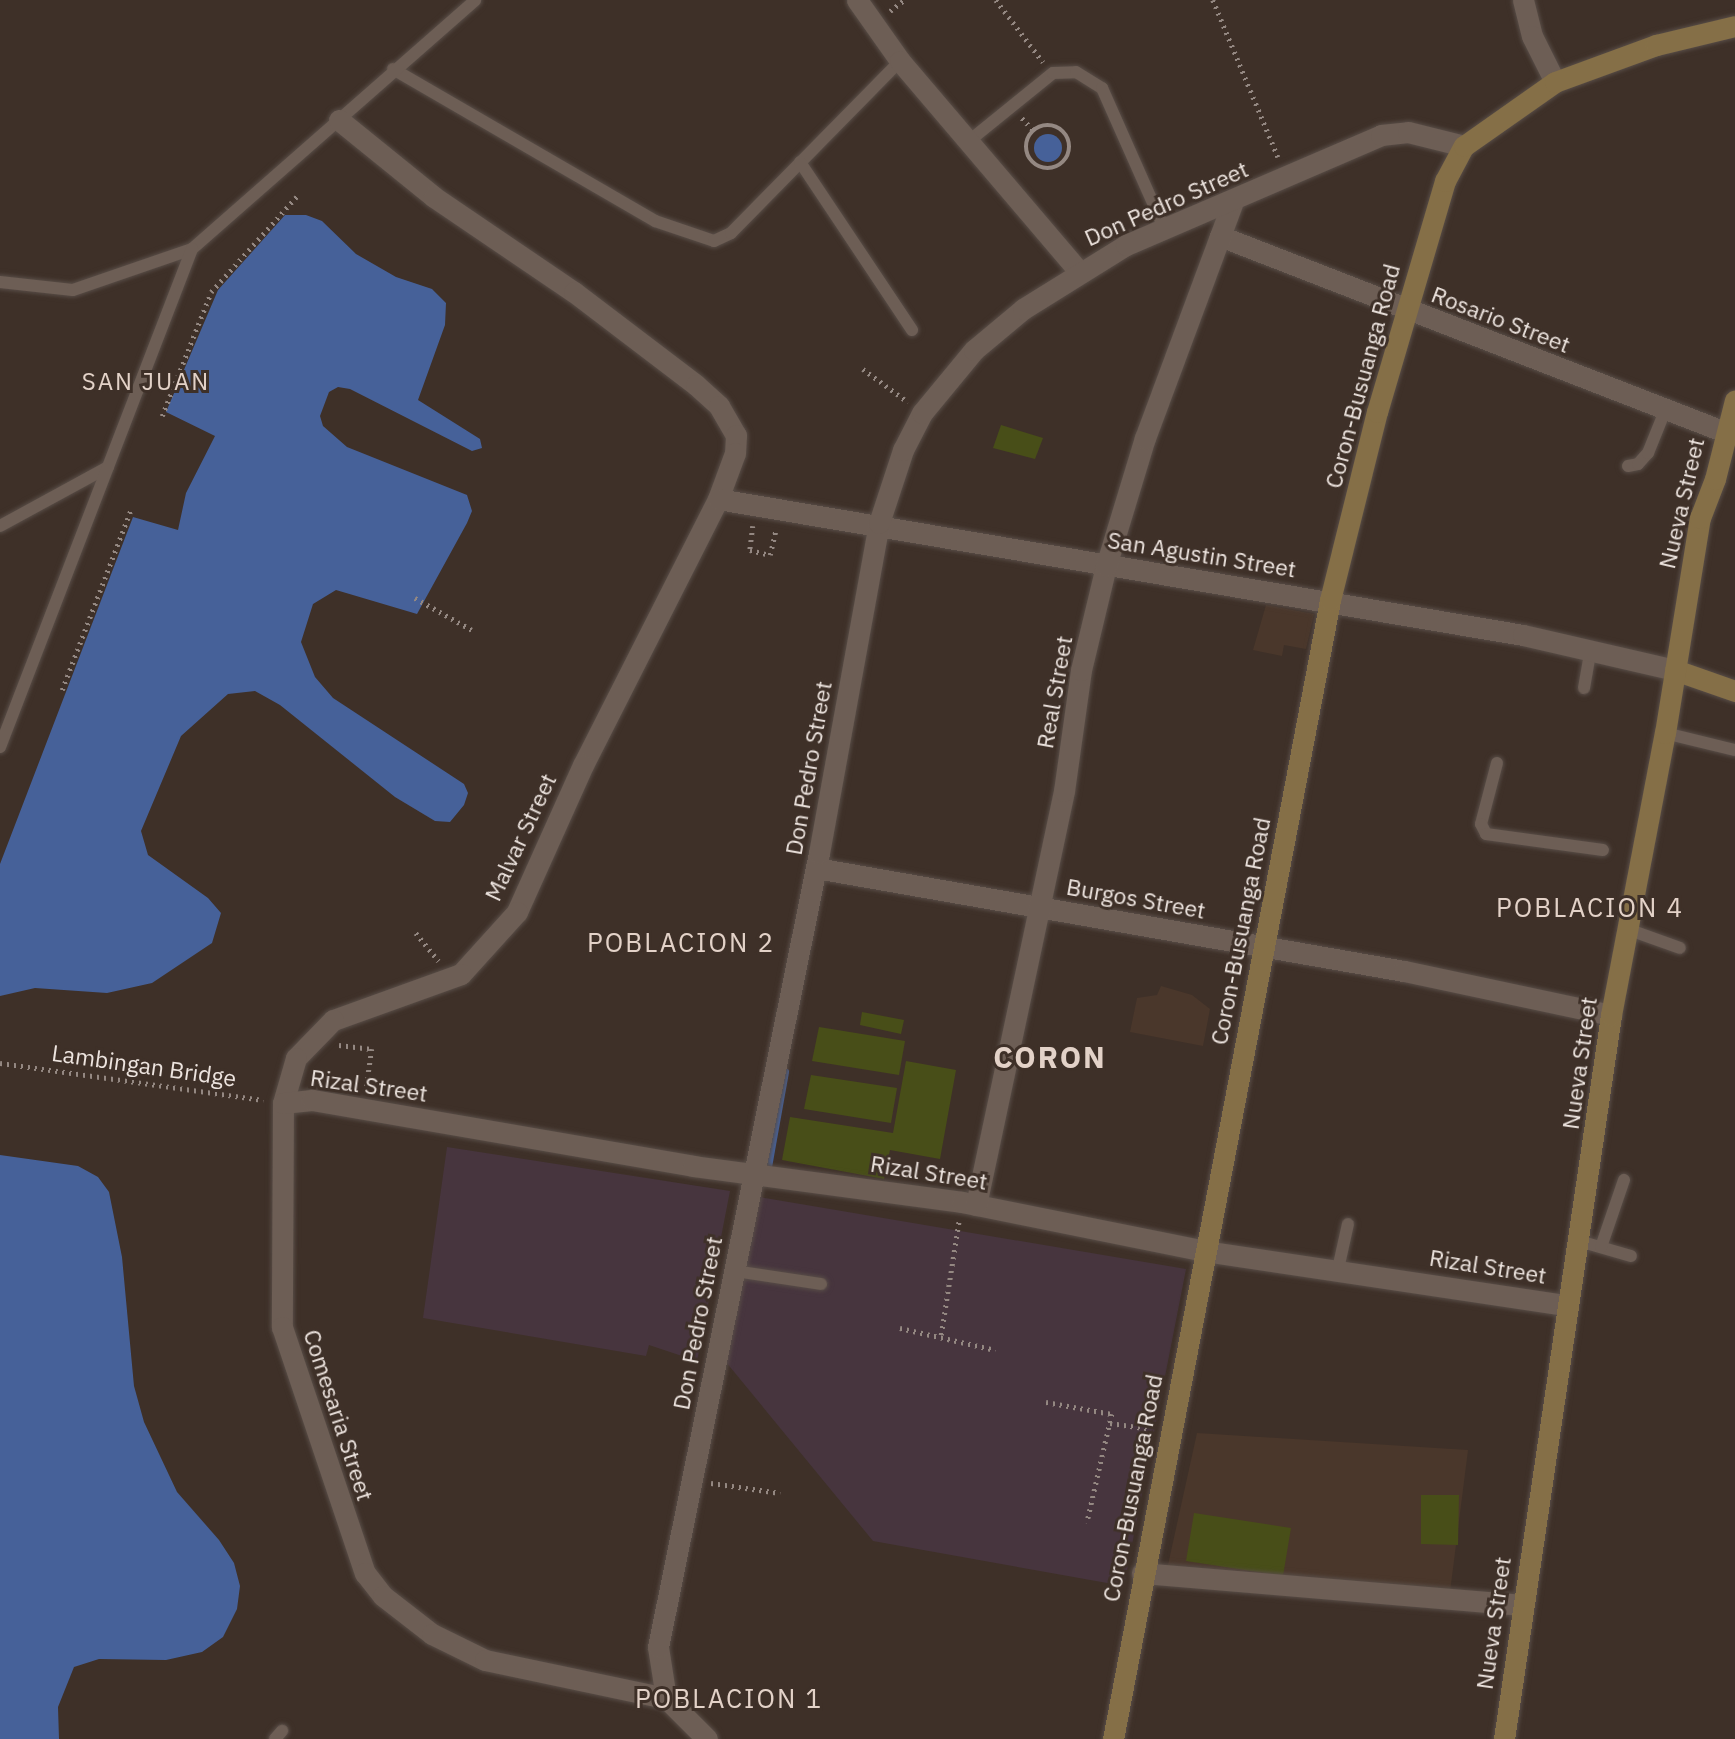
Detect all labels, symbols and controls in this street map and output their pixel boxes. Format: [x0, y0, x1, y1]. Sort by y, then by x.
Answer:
street label: Don Pedro Street [1080, 155, 1252, 251]
street label: Coron-Busuanga Road [1319, 261, 1405, 491]
street label: Rosario Street [1428, 280, 1574, 358]
district label: SAN JUAN [83, 368, 209, 396]
street label: Nueva Street [1653, 435, 1709, 571]
street label: San Agustin Street [1106, 525, 1298, 583]
street label: Real Street [1031, 633, 1077, 751]
street label: Don Pedro Street [779, 679, 837, 857]
street label: Malvar Street [478, 769, 562, 905]
street label: Coron-Busuanga Road [1204, 815, 1276, 1047]
street label: Burgos Street [1064, 872, 1208, 924]
district label: POBLACION 4 [1497, 892, 1683, 924]
district label: POBLACION 2 [588, 927, 774, 959]
street label: Nueva Street [1556, 995, 1602, 1131]
street label: Lambingan Bridge [50, 1038, 238, 1092]
district label: CORON [994, 1039, 1106, 1075]
street label: Rizal Street [309, 1063, 429, 1107]
street label: Rizal Street [868, 1149, 990, 1195]
street label: Don Pedro Street [667, 1234, 727, 1412]
street label: Rizal Street [1427, 1243, 1549, 1289]
street label: Comesaria Street [298, 1326, 380, 1504]
street label: Coron-Busuanga Road [1096, 1372, 1168, 1604]
street label: Nueva Street [1470, 1555, 1516, 1691]
district label: POBLACION 1 [636, 1683, 822, 1715]

